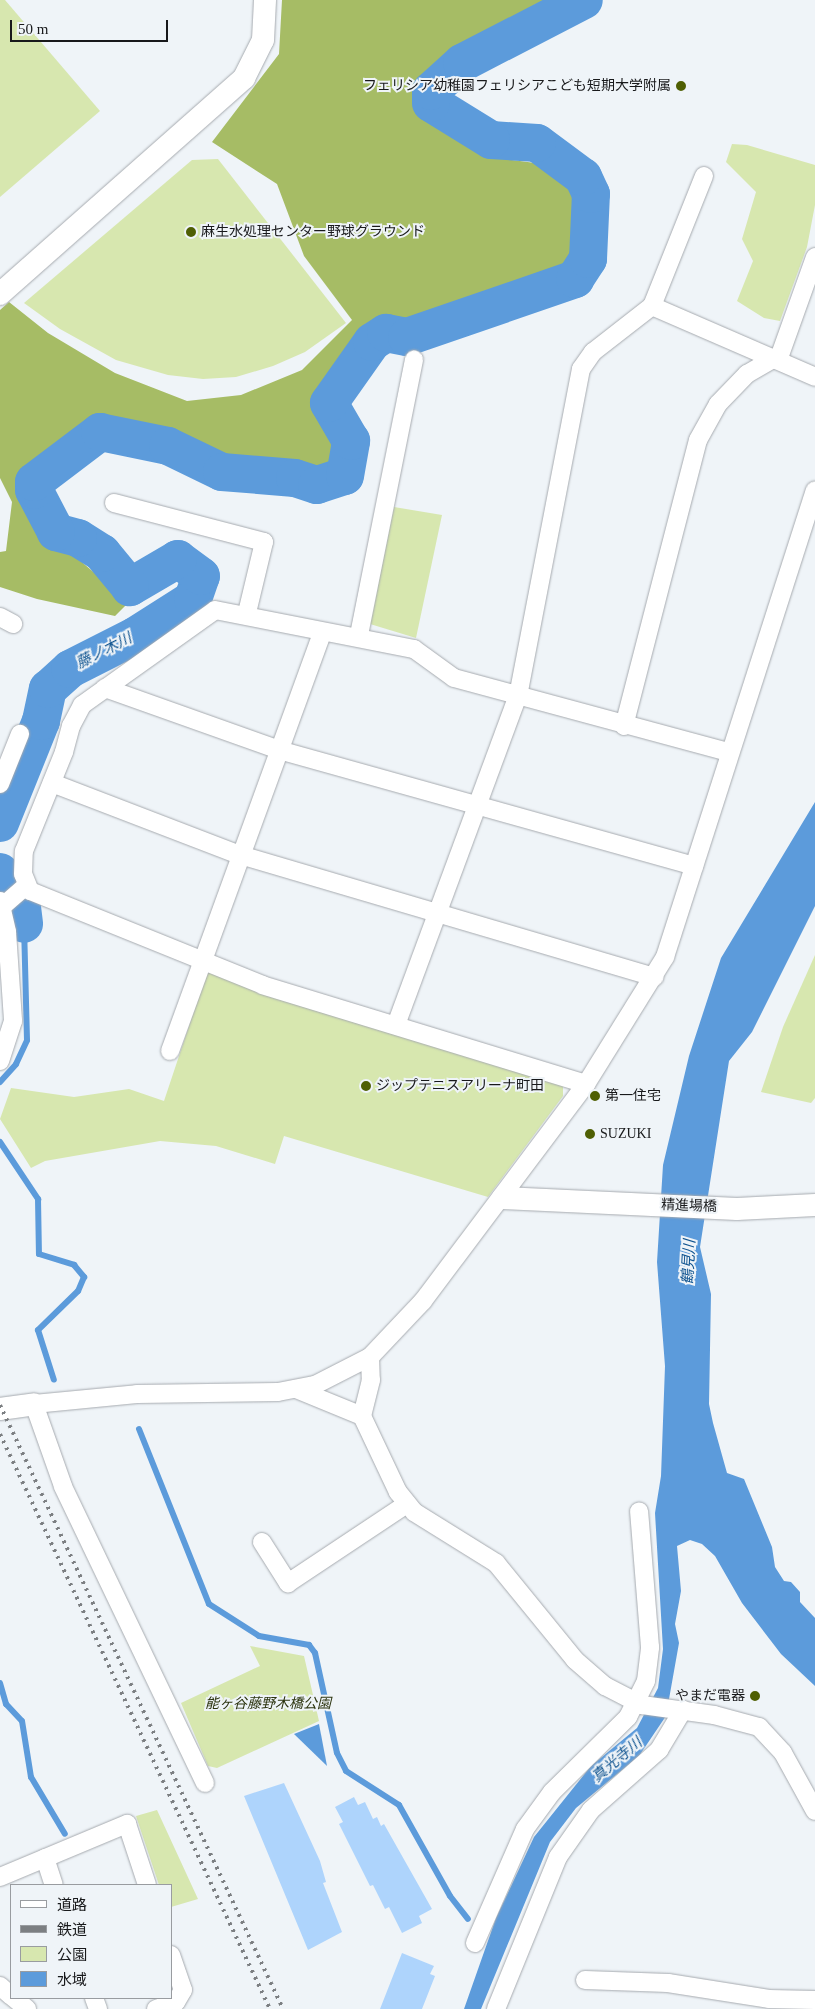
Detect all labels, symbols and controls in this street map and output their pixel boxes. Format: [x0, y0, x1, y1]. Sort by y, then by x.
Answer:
scale bar [12, 10, 170, 42]
text: 50 m [18, 21, 48, 37]
place label: フェリシア幼稚園フェリシアこども短期大学附属 [363, 78, 671, 94]
marker: フェリシア幼稚園フェリシアこども短期大学附属 [675, 80, 687, 92]
place label: 麻生水処理センター野球グラウンド [201, 224, 425, 240]
marker: 麻生水処理センター野球グラウンド [185, 226, 197, 238]
water label: 藤ノ木川 [73, 629, 135, 673]
place label: ジップテニスアリーナ町田 [376, 1078, 544, 1094]
marker: ジップテニスアリーナ町田 [360, 1080, 372, 1092]
place label: 第一住宅 [605, 1088, 661, 1104]
marker: 第一住宅 [589, 1090, 601, 1102]
place label: SUZUKI [600, 1126, 651, 1142]
marker: SUZUKI [584, 1128, 596, 1140]
street label: 精進場橋 [661, 1197, 717, 1215]
water label: 鶴見川 [679, 1239, 699, 1285]
place label: やまだ電器 [675, 1688, 745, 1704]
marker: やまだ電器 [749, 1690, 761, 1702]
park label: 能ヶ谷藤野木橋公園 [205, 1696, 331, 1712]
water label: 真光寺川 [588, 1734, 646, 1786]
legend [10, 1884, 172, 1999]
text: 道路 [57, 1897, 87, 1913]
text: 鉄道 [57, 1922, 87, 1938]
text: 公園 [57, 1947, 87, 1963]
text: 水域 [57, 1972, 87, 1988]

